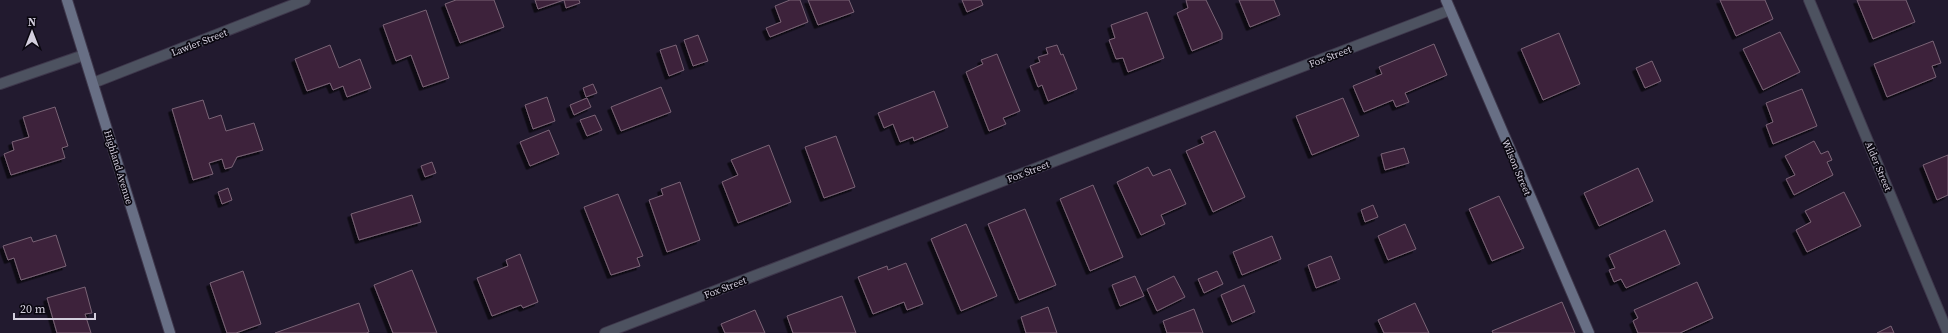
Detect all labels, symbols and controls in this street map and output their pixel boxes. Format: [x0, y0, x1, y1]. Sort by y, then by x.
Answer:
north arrow [12, 12, 52, 52]
text: N [28, 15, 36, 30]
street label: Lawler Street [169, 26, 230, 59]
street label: Fox Street [1307, 42, 1354, 70]
street label: Highland Avenue [101, 129, 136, 206]
street label: Wilson Street [1499, 137, 1534, 198]
street label: Alder Street [1862, 139, 1895, 194]
street label: Fox Street [1005, 157, 1052, 185]
street label: Fox Street [702, 273, 749, 301]
scale bar [14, 295, 95, 321]
text: 20 m [20, 301, 46, 317]

